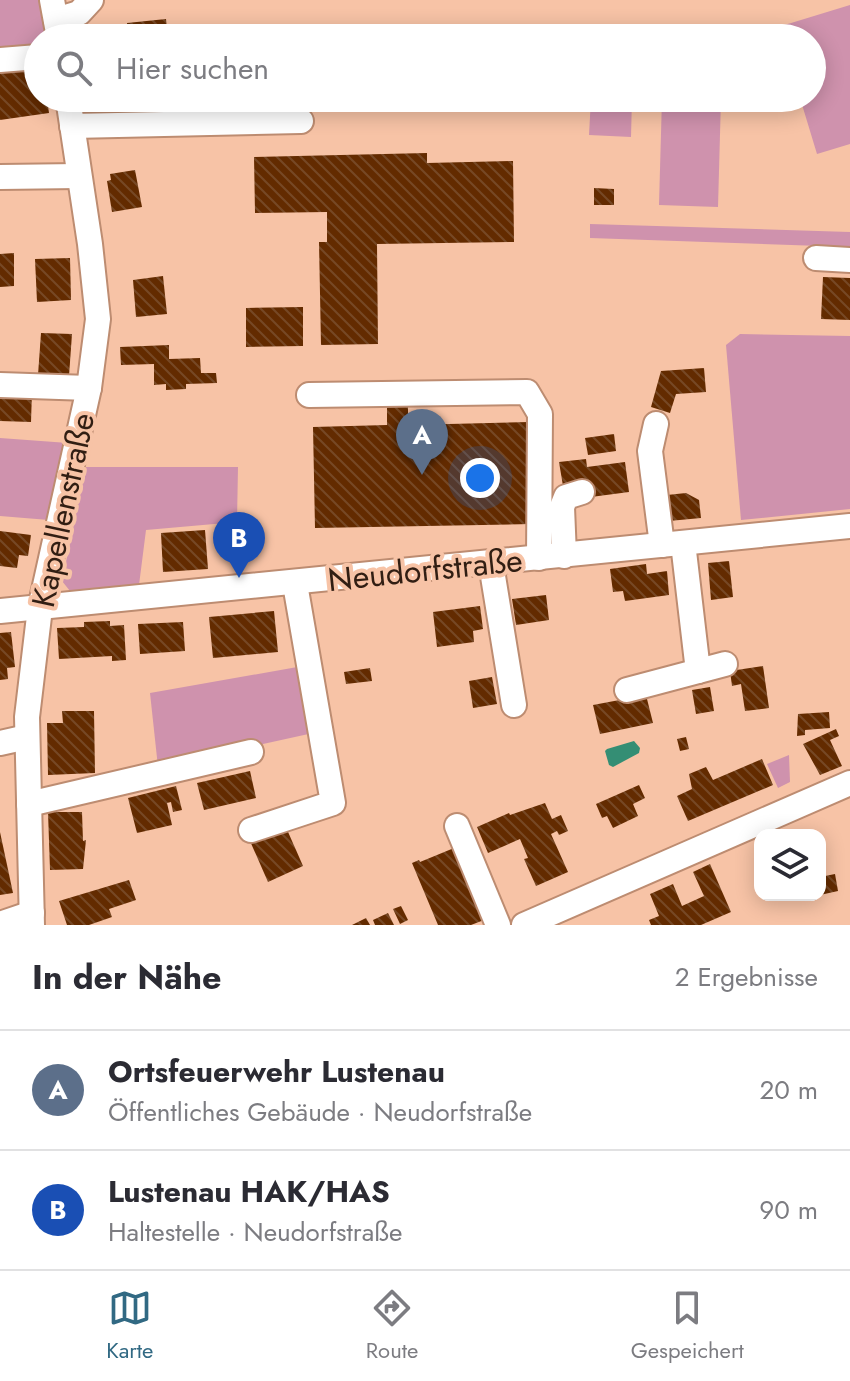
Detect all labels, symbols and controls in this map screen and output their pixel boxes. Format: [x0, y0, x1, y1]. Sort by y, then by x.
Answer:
search box [24, 24, 826, 112]
icon: search [52, 46, 96, 90]
text: Hier suchen [116, 47, 269, 90]
street label: Kapellenstraße [20, 409, 106, 611]
pin: A [396, 409, 448, 475]
your location [460, 458, 500, 498]
pin: B [213, 512, 265, 578]
street label: Neudorfstraße [325, 537, 525, 603]
map controls [754, 829, 826, 901]
button: layers [754, 829, 826, 901]
text: In der Nähe [32, 953, 222, 1002]
text: 2 Ergebnisse [675, 958, 818, 996]
text: Ortsfeuerwehr Lustenau [108, 1050, 445, 1093]
text: A [48, 1071, 68, 1109]
text: 20 m [760, 1071, 818, 1109]
text: Öffentliches Gebäude · Neudorfstraße [108, 1093, 532, 1131]
text: Lustenau HAK/HAS [108, 1170, 390, 1213]
text: B [49, 1191, 67, 1229]
text: 90 m [759, 1191, 818, 1229]
text: Haltestelle · Neudorfstraße [108, 1213, 402, 1251]
tab: Karte [106, 1286, 153, 1366]
tab: Route [366, 1286, 418, 1366]
tab: Gespeichert [631, 1286, 744, 1366]

